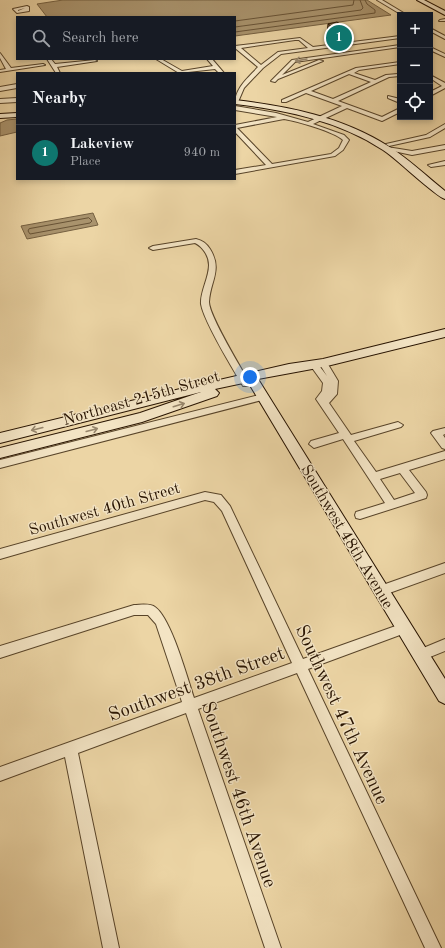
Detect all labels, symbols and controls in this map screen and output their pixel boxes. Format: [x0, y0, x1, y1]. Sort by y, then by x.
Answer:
map controls [397, 12, 433, 120]
button: + [397, 12, 433, 48]
search box [16, 16, 236, 60]
pin: 1 [326, 23, 352, 53]
icon: search [30, 27, 52, 49]
text: Search here [62, 31, 139, 46]
button: − [397, 48, 433, 84]
one-way arrow [295, 57, 308, 65]
button: locate [397, 84, 433, 120]
text: Nearby [32, 90, 87, 107]
text: Lakeview [70, 137, 134, 152]
text: 1 [41, 146, 49, 159]
text: 940 m [183, 146, 220, 159]
text: Place [70, 155, 100, 168]
your location [240, 367, 260, 387]
street label: Northeast 215th Street [61, 369, 222, 429]
one-way arrow [172, 401, 185, 408]
one-way arrow [85, 425, 98, 433]
one-way arrow [31, 426, 44, 433]
street label: Southwest 48th Avenue [297, 462, 396, 612]
street label: Southwest 40th Street [27, 481, 182, 539]
street label: Southwest 47th Avenue [291, 622, 391, 808]
street label: Southwest 38th Street [106, 645, 287, 726]
street label: Southwest 46th Avenue [197, 699, 278, 890]

